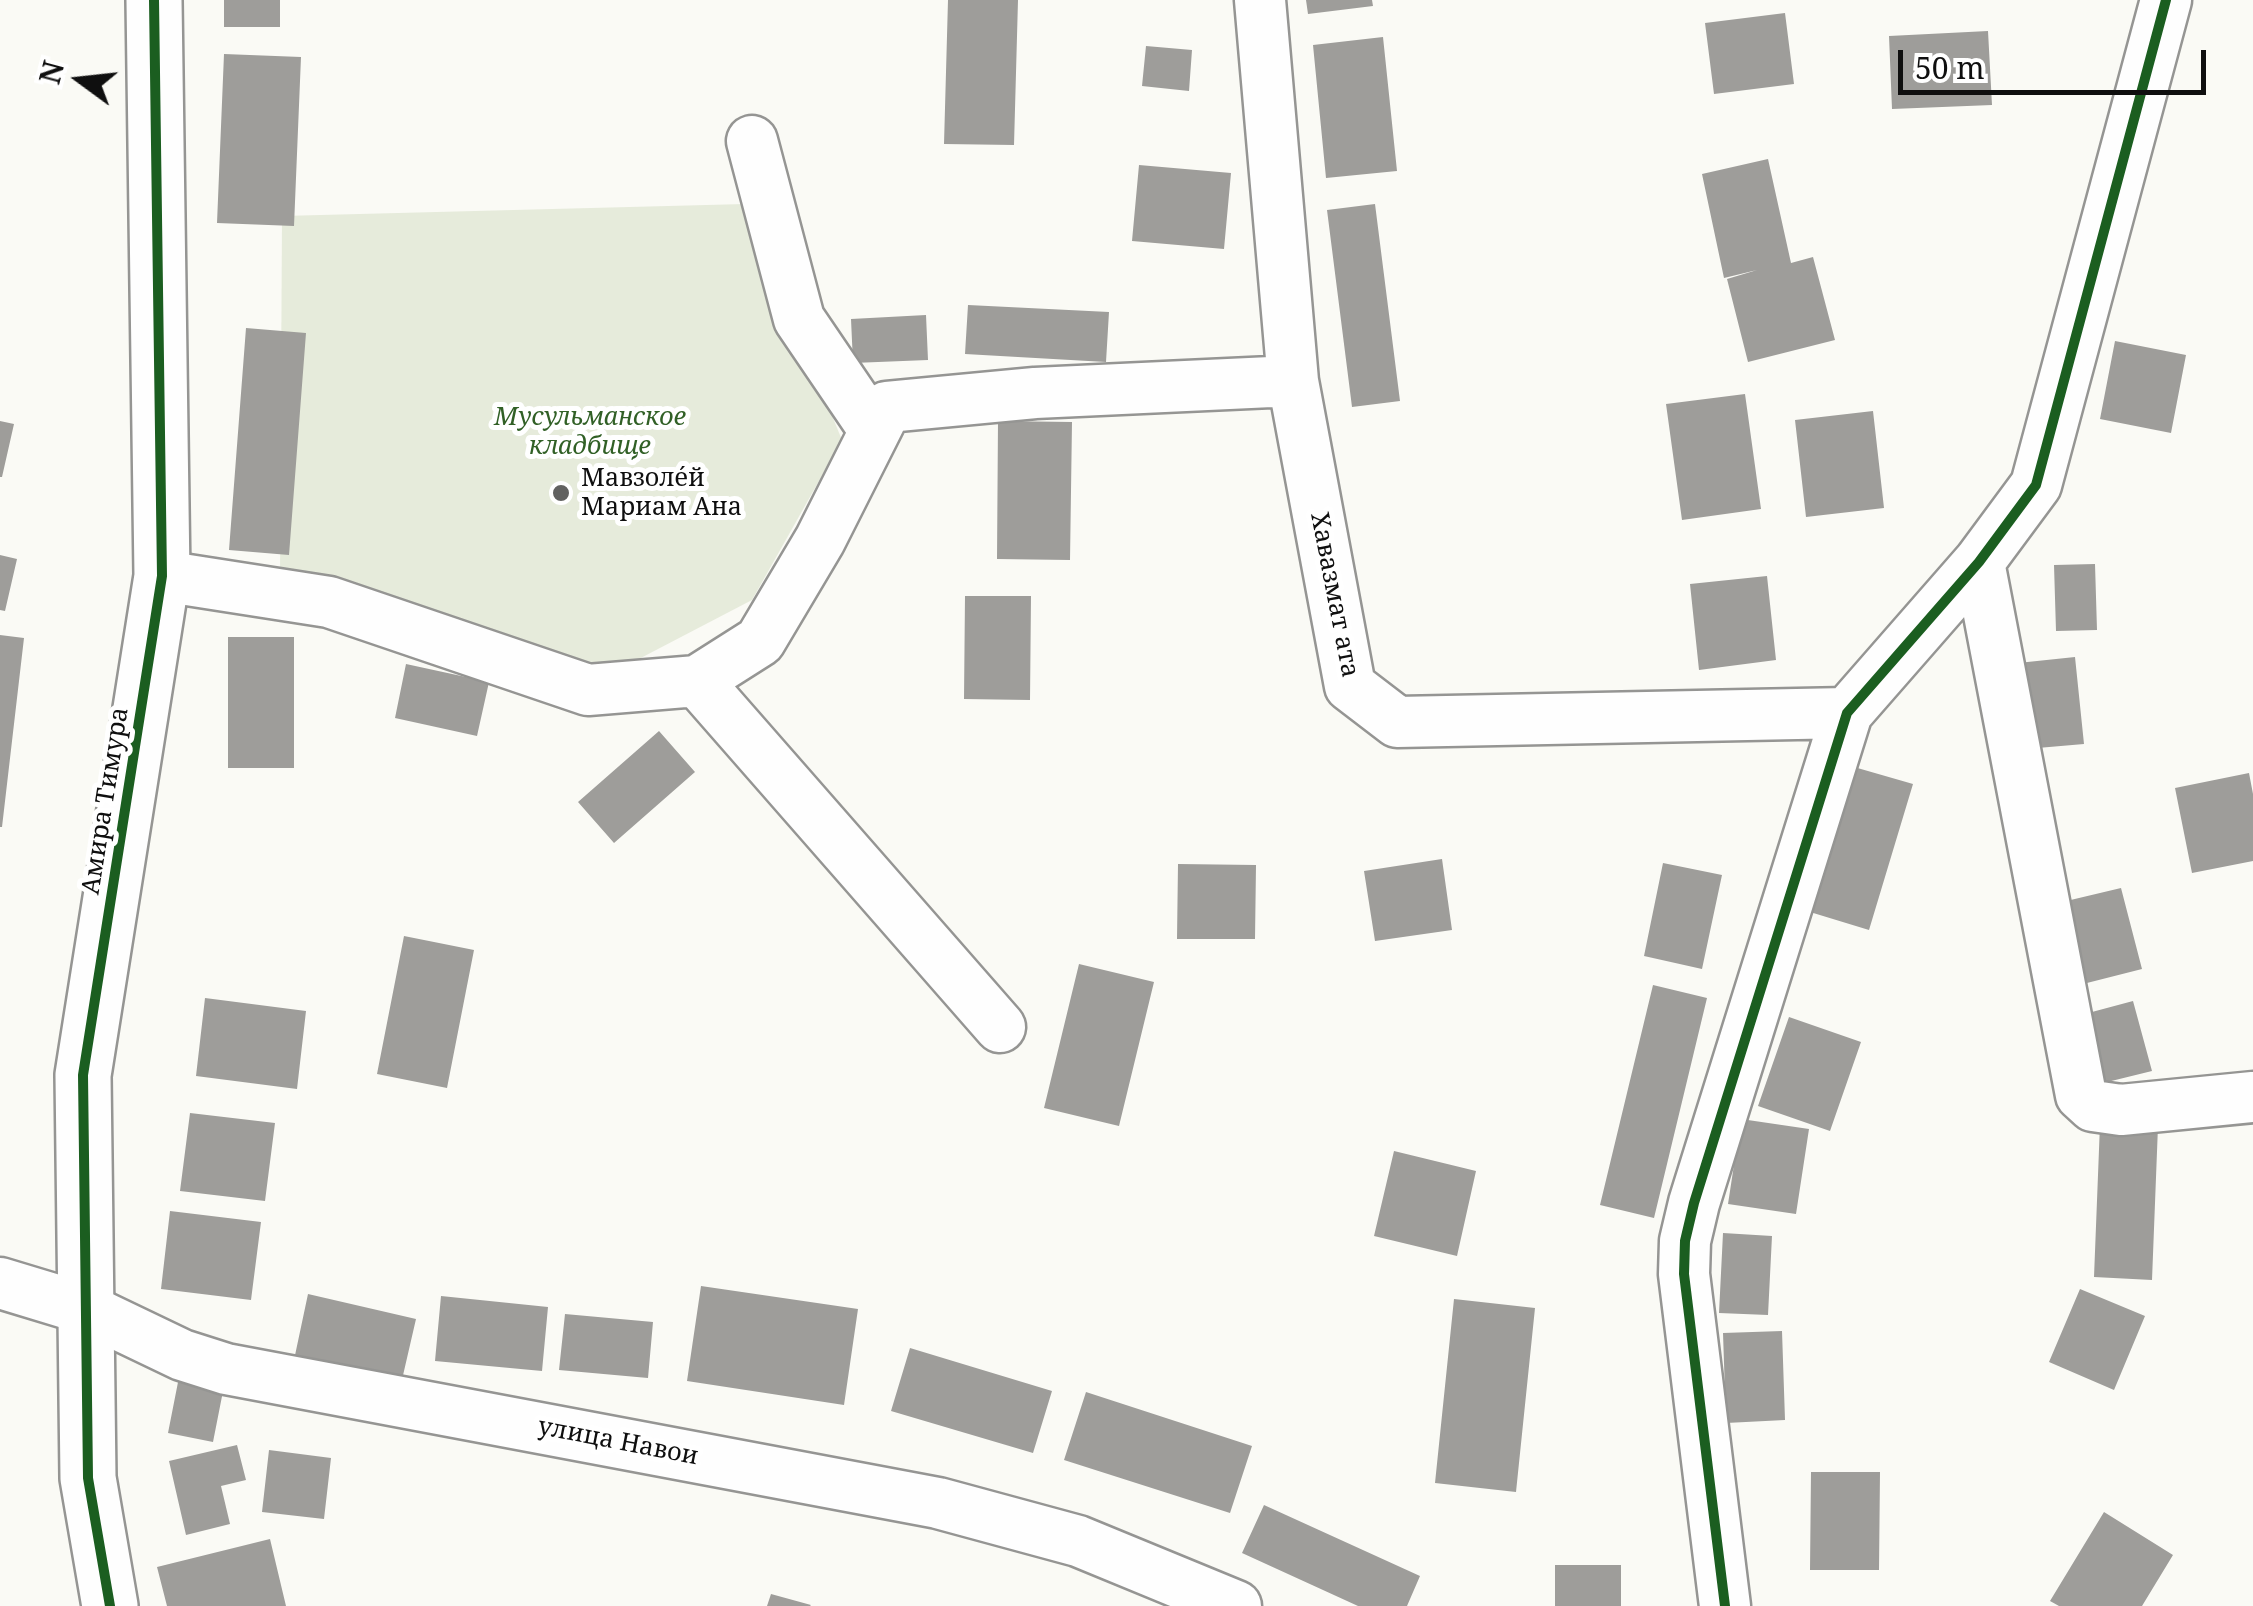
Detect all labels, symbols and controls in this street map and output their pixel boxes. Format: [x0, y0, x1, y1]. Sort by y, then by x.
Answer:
north arrow [30, 30, 130, 130]
scale bar [1903, 30, 2210, 92]
text: 50 m [1915, 47, 1985, 88]
text: N [30, 57, 72, 88]
park label: Мусульманское кладбище [494, 403, 686, 462]
place label: Мавзоле́й Мариам Ана [581, 464, 742, 523]
marker: Мавзоле́й Мариам Ана [550, 482, 572, 504]
street label: Хавазмат ата [1303, 510, 1365, 680]
street label: Амира Тимура [76, 705, 136, 897]
street label: улица Навои [535, 1412, 701, 1472]

